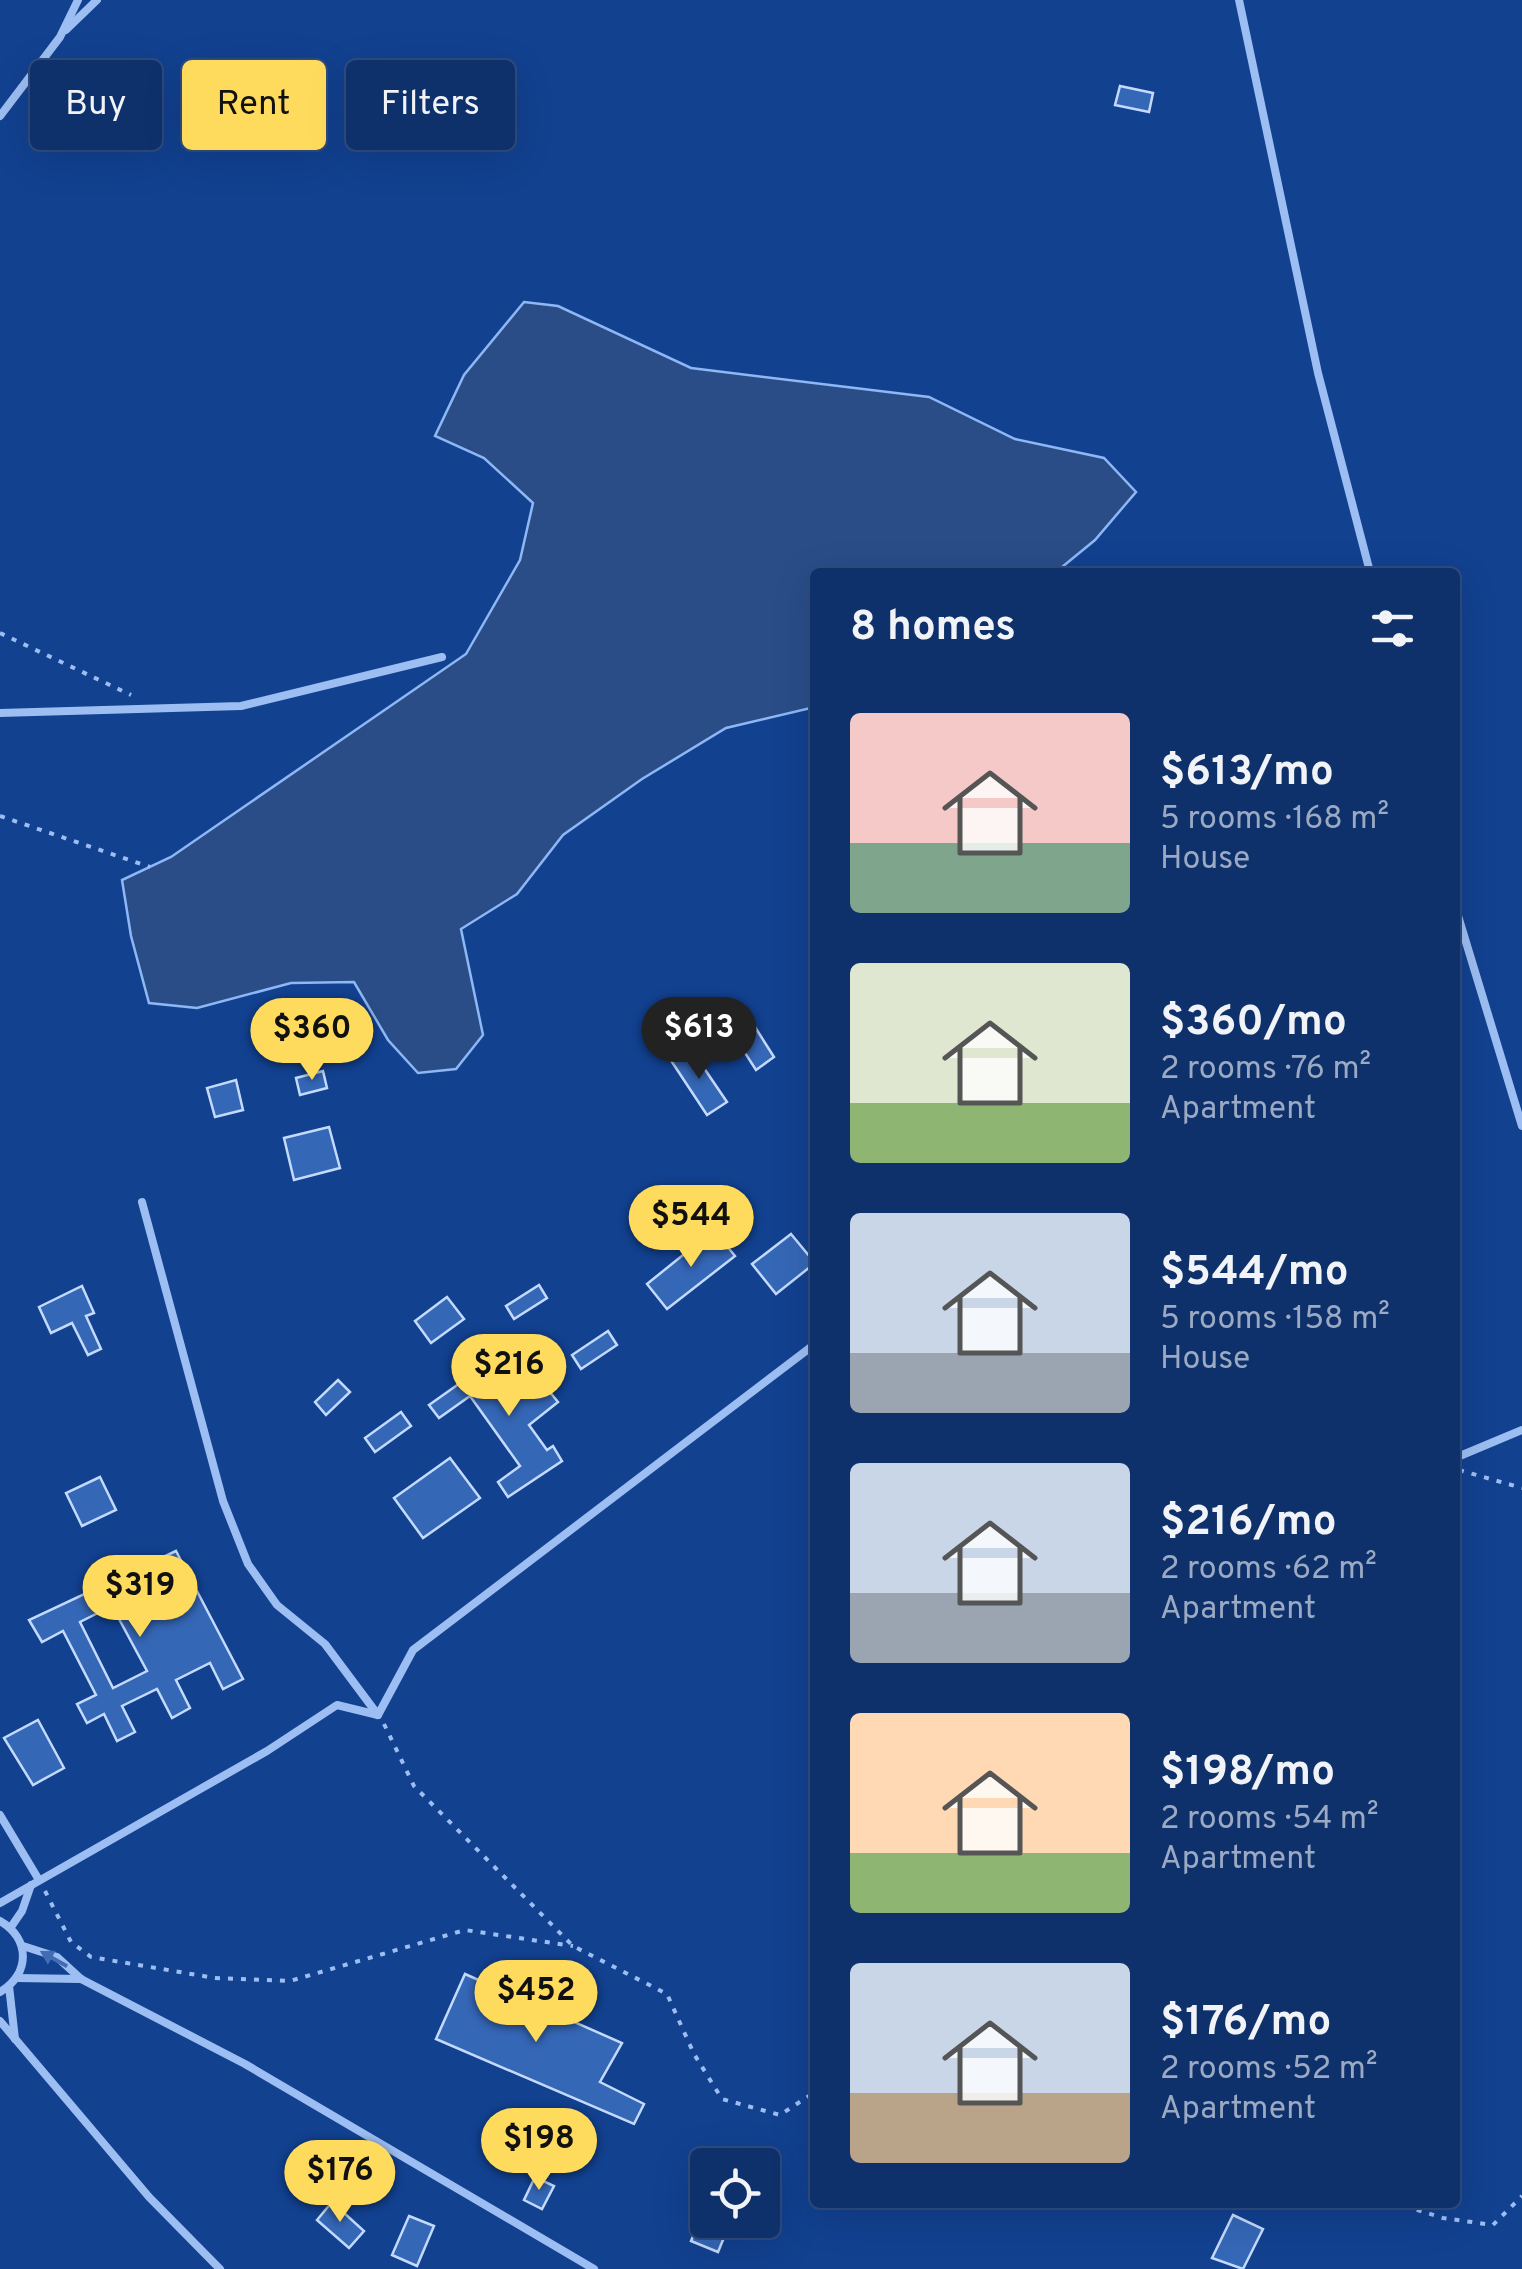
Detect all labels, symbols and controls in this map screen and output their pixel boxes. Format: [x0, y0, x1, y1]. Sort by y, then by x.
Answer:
chip: Buy [30, 60, 162, 150]
chip: Rent [182, 60, 326, 150]
chip: Filters [346, 60, 515, 150]
icon: filters [1365, 601, 1420, 656]
text: 8 homes [850, 602, 1016, 655]
text: $613/mo [1160, 747, 1334, 800]
icon: home [930, 753, 1050, 873]
text: 5 rooms · 168 m² [1160, 800, 1389, 840]
text: House [1160, 840, 1250, 880]
pin: $613 [640, 997, 758, 1082]
text: $360/mo [1160, 997, 1347, 1050]
pin: $360 [253, 998, 371, 1083]
icon: home [930, 1003, 1050, 1123]
text: $613 [664, 1009, 734, 1049]
text: $360 [272, 1010, 352, 1050]
text: 2 rooms · 76 m² [1160, 1050, 1371, 1090]
text: Apartment [1160, 1090, 1316, 1130]
pin: $544 [632, 1185, 750, 1270]
text: $544 [651, 1197, 731, 1237]
text: $544/mo [1160, 1247, 1349, 1300]
icon: home [930, 1253, 1050, 1373]
text: 5 rooms · 158 m² [1160, 1300, 1390, 1340]
pin: $216 [450, 1334, 568, 1419]
text: House [1160, 1340, 1250, 1380]
text: $216 [473, 1346, 545, 1386]
text: $216/mo [1160, 1497, 1336, 1550]
icon: home [930, 1503, 1050, 1623]
text: 2 rooms · 62 m² [1160, 1550, 1377, 1590]
pin: $319 [81, 1555, 199, 1640]
text: $319 [105, 1567, 175, 1607]
text: Apartment [1160, 1590, 1316, 1630]
text: $198/mo [1160, 1747, 1335, 1800]
icon: home [930, 1753, 1050, 1873]
text: 2 rooms · 54 m² [1160, 1800, 1379, 1840]
text: Apartment [1160, 1840, 1316, 1880]
one-way arrow [40, 1951, 68, 1969]
pin: $452 [477, 1960, 595, 2045]
text: $452 [496, 1972, 576, 2012]
text: $176/mo [1160, 1997, 1331, 2050]
icon: home [930, 2003, 1050, 2123]
text: 2 rooms · 52 m² [1160, 2050, 1377, 2090]
text: Apartment [1160, 2090, 1316, 2130]
pin: $198 [480, 2108, 598, 2193]
text: $198 [503, 2120, 575, 2160]
pin: $176 [281, 2140, 399, 2225]
map controls [690, 2148, 780, 2238]
button: locate [690, 2148, 780, 2238]
text: $176 [306, 2152, 374, 2192]

